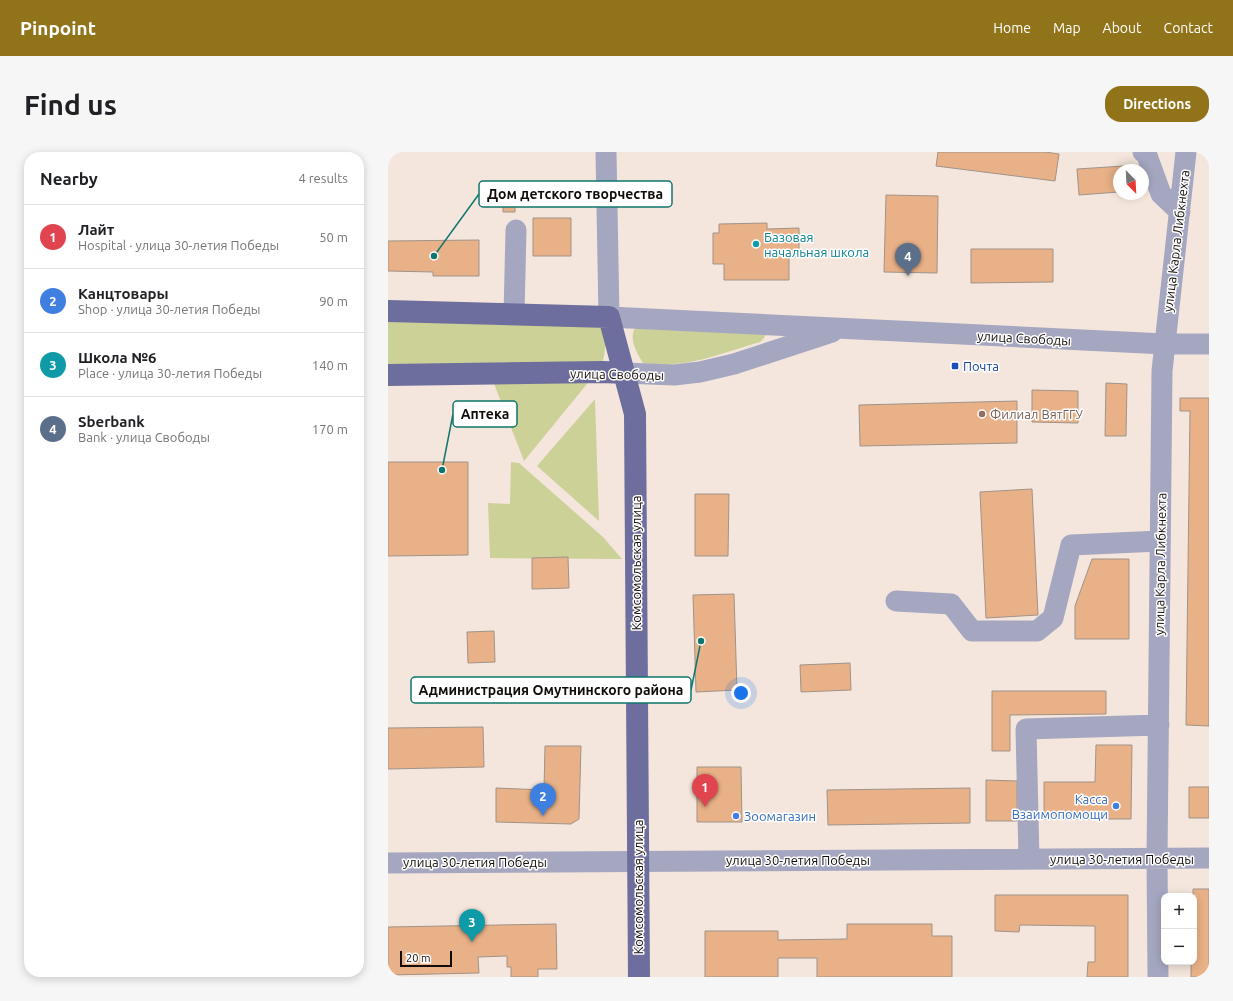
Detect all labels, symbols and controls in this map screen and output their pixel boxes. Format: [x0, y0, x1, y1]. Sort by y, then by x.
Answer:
text: Pinpoint [20, 17, 96, 39]
text: Home [993, 20, 1031, 36]
text: Map [1053, 20, 1081, 36]
text: About [1103, 20, 1142, 36]
text: Contact [1164, 20, 1213, 36]
button: Directions [1105, 86, 1209, 122]
text: Find us [24, 89, 117, 120]
north arrow [1113, 164, 1149, 200]
text: Nearby [40, 169, 98, 188]
street label: улица Карла Либкнехта [1160, 169, 1192, 313]
text: 4 results [298, 171, 348, 185]
callout: Дом детского творчества [479, 181, 672, 207]
text: Дом детского творчества [487, 186, 663, 202]
text: Лайт [78, 221, 114, 238]
text: 1 [49, 230, 57, 244]
text: 50 m [319, 230, 348, 244]
place label: Базовая начальная школа [764, 230, 869, 259]
text: Hospital · улица 30-летия Победы [78, 238, 279, 252]
marker: Базовая начальная школа [751, 239, 761, 249]
pin: 4 [895, 243, 921, 276]
text: Канцтовары [78, 285, 169, 302]
text: 2 [49, 294, 57, 308]
text: 90 m [319, 294, 348, 308]
text: Shop · улица 30-летия Победы [78, 302, 260, 316]
street label: улица Свободы [977, 329, 1071, 347]
text: Школа №6 [78, 349, 156, 366]
text: 3 [49, 358, 57, 372]
text: 140 m [312, 358, 348, 372]
place label: Почта [963, 359, 999, 373]
marker: Почта [950, 361, 960, 371]
text: Place · улица 30-летия Победы [78, 366, 262, 380]
street label: улица Свободы [570, 366, 664, 382]
callout: Аптека [453, 401, 517, 427]
text: Аптека [461, 406, 509, 422]
place label: Филиал ВятГГУ [990, 407, 1084, 421]
marker: Филиал ВятГГУ [977, 409, 987, 419]
text: Sberbank [78, 413, 145, 430]
text: 4 [49, 422, 57, 436]
text: 170 m [312, 422, 348, 436]
text: Bank · улица Свободы [78, 430, 210, 444]
street label: улица Карла Либкнехта [1152, 492, 1168, 636]
street label: Комсомольская улица [629, 496, 643, 630]
callout: Администрация Омутнинского района [411, 677, 691, 703]
text: Администрация Омутнинского района [419, 682, 683, 698]
your location [731, 683, 751, 703]
pin: 1 [692, 774, 718, 807]
pin: 2 [530, 783, 556, 816]
place label: Касса Взаимопомощи [1012, 792, 1108, 821]
marker: Касса Взаимопомощи [1111, 801, 1121, 811]
place label: Зоомагазин [744, 809, 816, 823]
marker: Зоомагазин [731, 811, 741, 821]
street label: Комсомольская улица [631, 820, 645, 954]
street label: улица 30-летия Победы [1050, 852, 1194, 866]
street label: улица 30-летия Победы [726, 853, 870, 867]
street label: улица 30-летия Победы [403, 855, 547, 869]
map controls [1161, 893, 1197, 965]
button: + [1161, 893, 1197, 929]
pin: 3 [459, 909, 485, 942]
button: − [1161, 929, 1197, 965]
scale bar [400, 949, 452, 968]
text: 20 m [406, 952, 430, 964]

